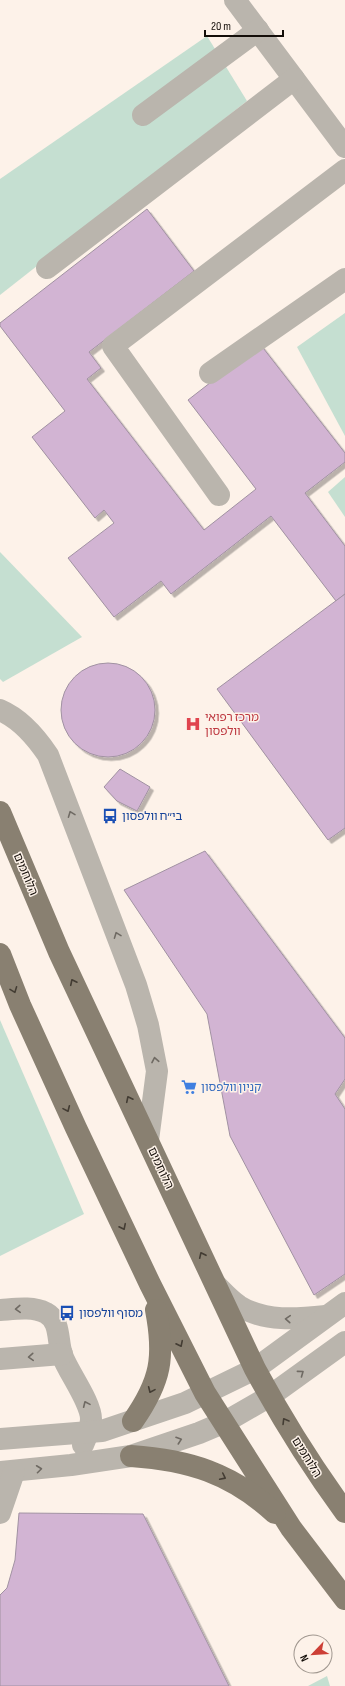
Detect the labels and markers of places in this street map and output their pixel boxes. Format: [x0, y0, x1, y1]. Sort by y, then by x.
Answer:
place label: מרכז רפואי וולפסון [205, 710, 259, 739]
hospital icon: מרכז רפואי וולפסון [184, 715, 202, 733]
bus stop icon: בי״ח וולפסון [101, 807, 119, 825]
place label: בי״ח וולפסון [122, 809, 182, 824]
supermarket icon: קניון וולפסון [180, 1078, 198, 1096]
place label: קניון וולפסון [201, 1080, 262, 1095]
bus stop icon: מסוף וולפסון [58, 1304, 76, 1322]
place label: מסוף וולפסון [79, 1306, 143, 1321]

